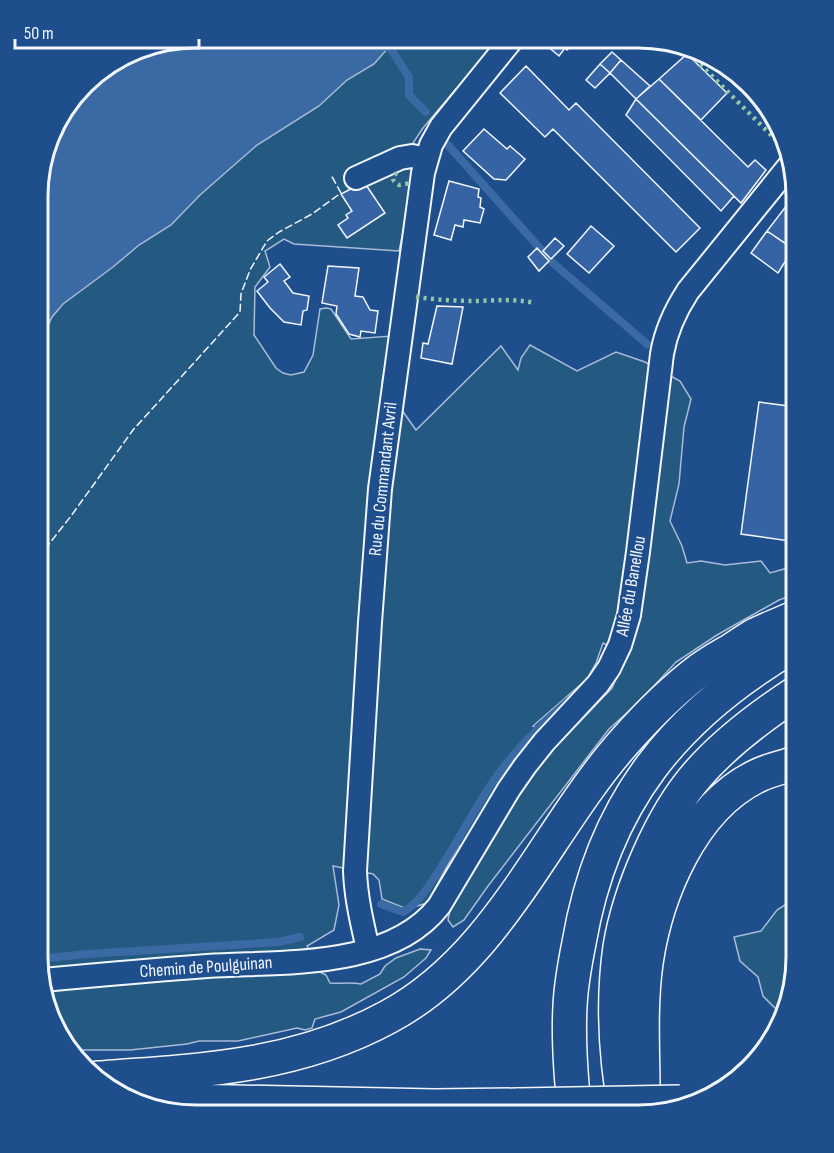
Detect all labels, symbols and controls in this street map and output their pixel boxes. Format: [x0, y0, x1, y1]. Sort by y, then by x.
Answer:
scale bar [15, 12, 200, 50]
text: 50 m [24, 23, 54, 44]
street label: Rue du Commandant Avril [364, 401, 402, 557]
street label: Allée du Banellou [612, 534, 650, 639]
street label: Chemin de Poulguinan [139, 952, 273, 982]

